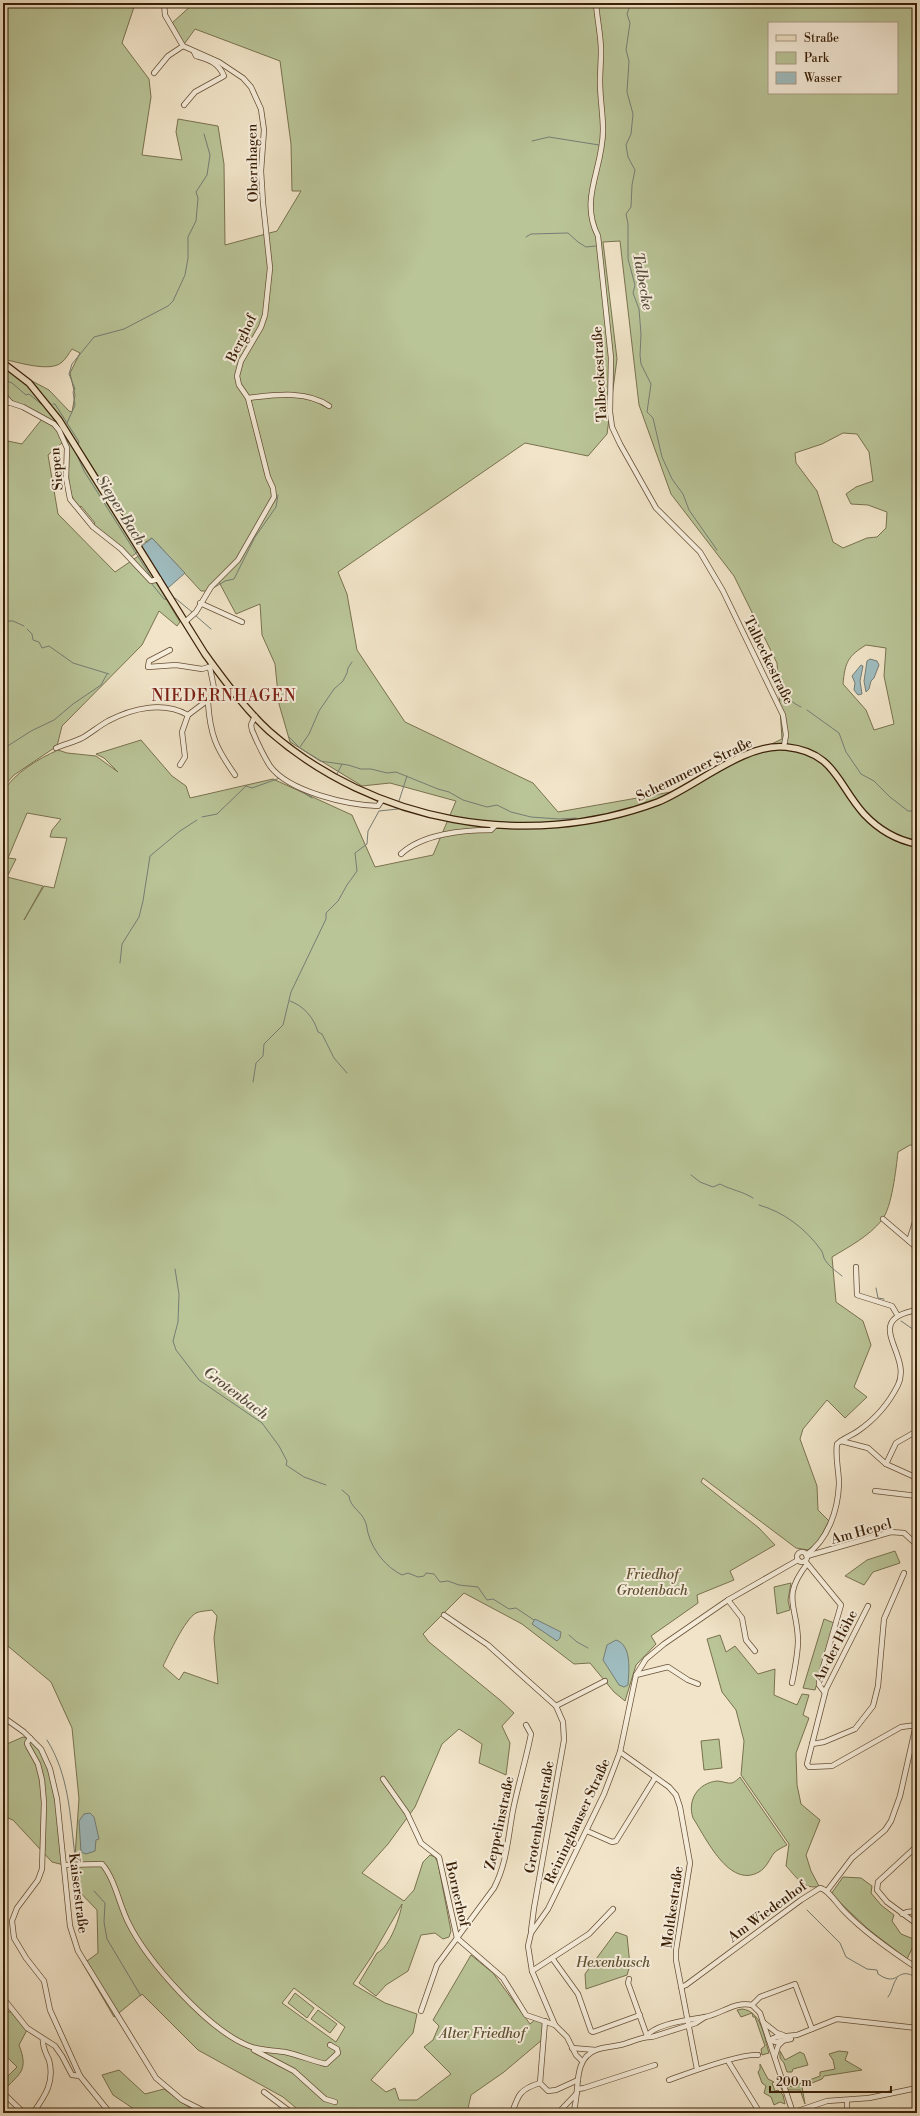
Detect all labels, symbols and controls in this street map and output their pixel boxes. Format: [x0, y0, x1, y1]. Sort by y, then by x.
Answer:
legend [768, 22, 898, 94]
text: Straße [804, 31, 839, 46]
text: Park [804, 51, 830, 66]
text: Wasser [803, 71, 842, 86]
street label: Obernhagen [243, 123, 263, 202]
water label: Talbecke [628, 251, 657, 311]
street label: Berghof [222, 311, 262, 366]
street label: Talbeckestraße [589, 326, 611, 422]
street label: Siepen [46, 446, 68, 491]
water label: Sieper Bach [92, 472, 150, 549]
street label: Talbeckestraße [739, 613, 797, 707]
district label: NIEDERNHAGEN [151, 686, 297, 706]
street label: Schemmener Straße [633, 734, 756, 806]
water label: Grotenbach [199, 1363, 272, 1424]
street label: Am Hepel [828, 1515, 894, 1549]
park label: Friedhof Grotenbach [616, 1566, 688, 1600]
street label: An der Höhe [809, 1607, 862, 1687]
street label: Reininghauser Straße [541, 1756, 615, 1887]
street label: Grotenbachstraße [521, 1760, 559, 1875]
street label: Zeppelinstraße [481, 1775, 519, 1872]
street label: Kaiserstraße [64, 1852, 92, 1934]
street label: Bornerhof [441, 1859, 473, 1929]
street label: Moltkestraße [658, 1865, 688, 1949]
street label: Am Wiedenhof [724, 1877, 811, 1947]
park label: Hexenbusch [575, 1954, 650, 1972]
park label: Alter Friedhof [437, 2025, 528, 2043]
scale bar [770, 2068, 891, 2094]
text: 200 m [776, 2075, 812, 2090]

